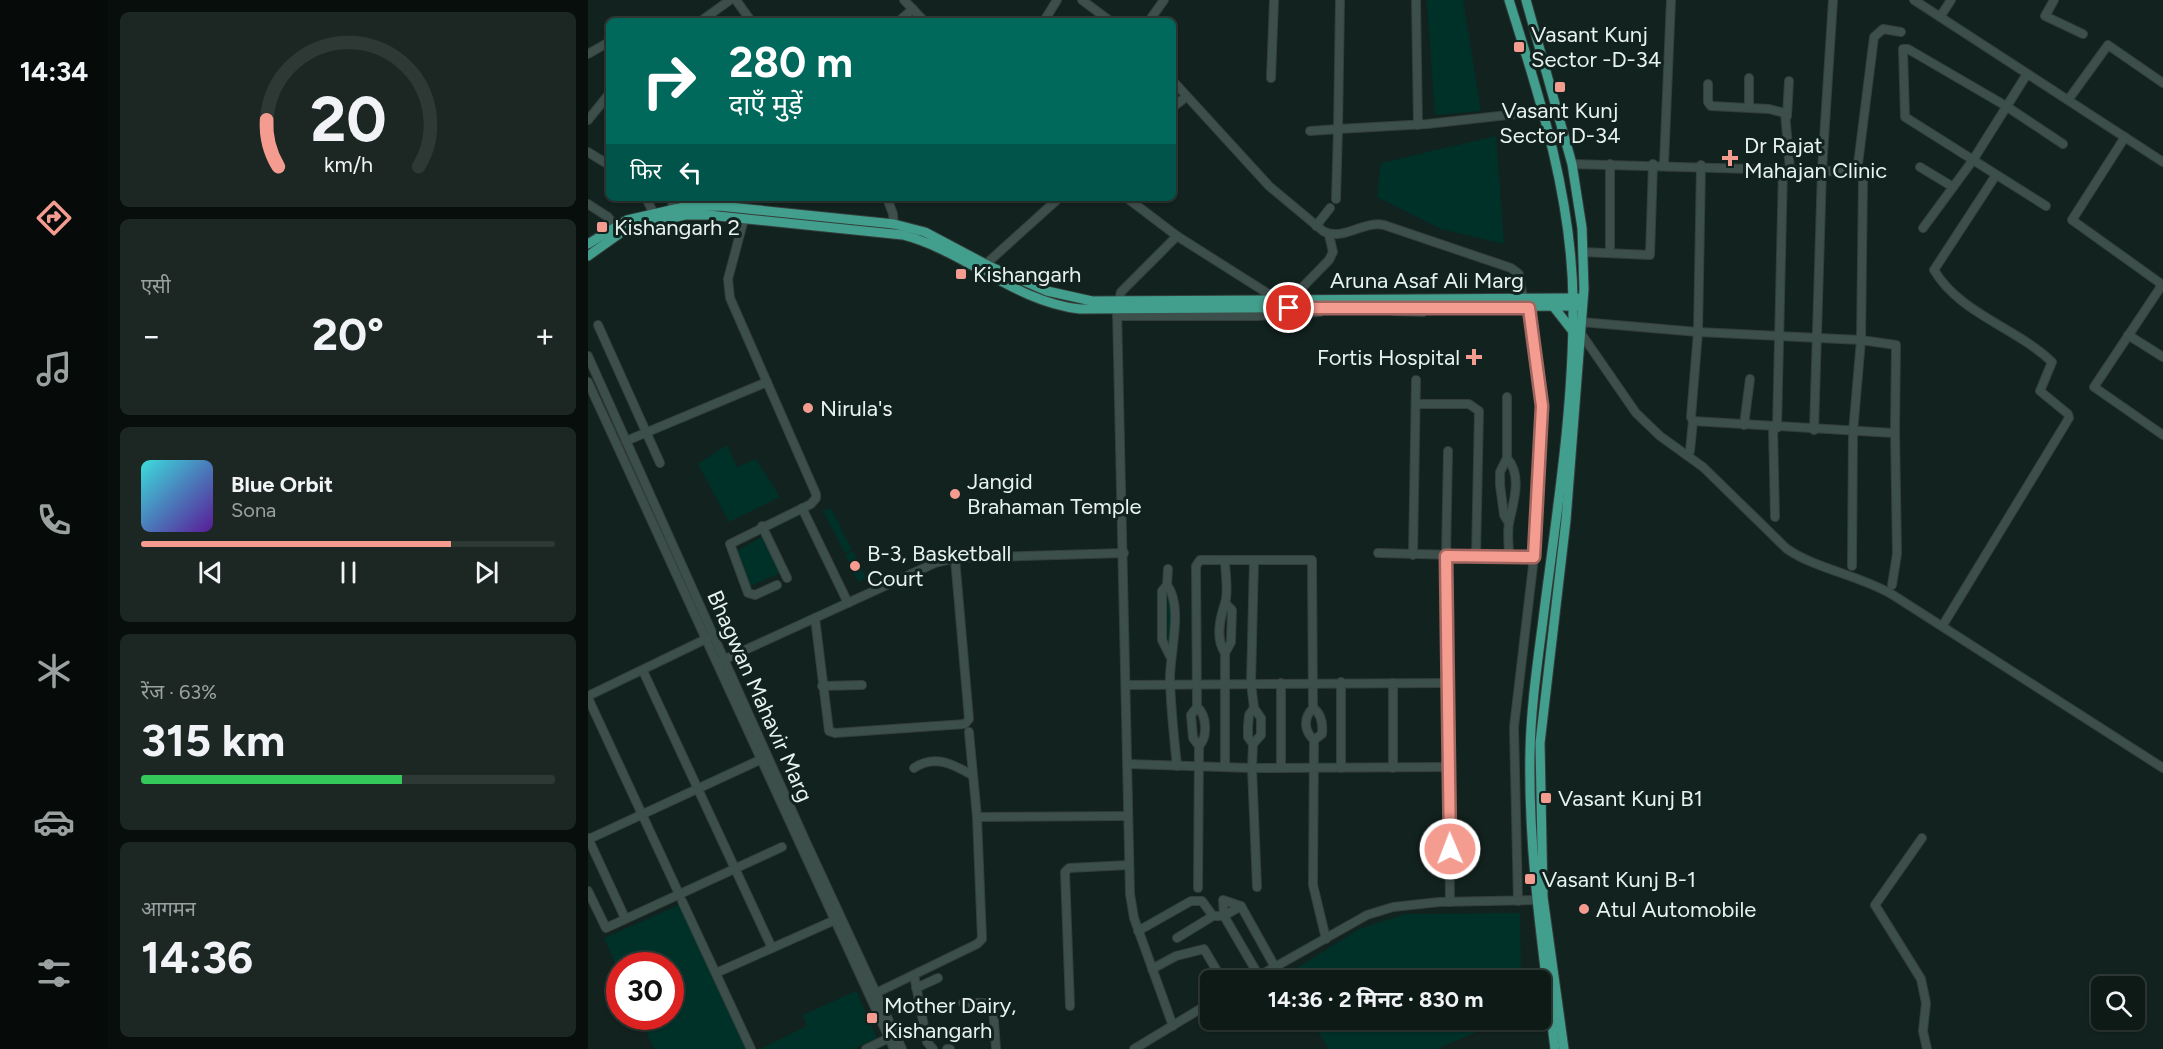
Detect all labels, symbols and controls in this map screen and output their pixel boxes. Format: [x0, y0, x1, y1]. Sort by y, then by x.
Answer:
place label: Vasant Kunj Sector -D-34 [1531, 21, 1661, 73]
text: 280 m [729, 37, 853, 88]
marker: Vasant Kunj Sector -D-34 [1512, 40, 1526, 54]
icon: right [630, 42, 708, 120]
text: 14:34 [20, 55, 88, 88]
marker: Vasant Kunj Sector D-34 [1553, 80, 1567, 94]
text: 20 [310, 82, 386, 157]
text: दाएँ मुड़ें [729, 88, 803, 121]
place label: Vasant Kunj Sector D-34 [1499, 97, 1621, 149]
place label: Dr Rajat Mahajan Clinic [1744, 132, 1887, 184]
marker: Dr Rajat Mahajan Clinic [1721, 149, 1739, 167]
text: km/h [324, 152, 372, 177]
icon: left [674, 156, 707, 189]
text: फिर [630, 158, 662, 185]
icon: directions [33, 197, 75, 239]
place label: Kishangarh 2 [614, 214, 740, 241]
marker: Kishangarh 2 [595, 220, 609, 234]
place label: Kishangarh [973, 261, 1081, 288]
marker: Kishangarh [954, 267, 968, 281]
street label: Aruna Asaf Ali Marg [1330, 267, 1524, 294]
text: एसी [141, 274, 171, 298]
pin [1263, 282, 1314, 333]
icon: arrive [1272, 291, 1305, 324]
text: 20° [312, 307, 384, 361]
text: − [141, 316, 162, 355]
text: + [534, 316, 555, 355]
place label: Fortis Hospital [1317, 344, 1460, 371]
icon: music [33, 348, 75, 390]
marker: Fortis Hospital [1465, 348, 1483, 366]
place label: Nirula's [820, 395, 893, 422]
marker: Nirula's [801, 401, 815, 415]
place label: Jangid Brahaman Temple [967, 468, 1142, 520]
text: Blue Orbit [231, 471, 333, 498]
marker: Jangid Brahaman Temple [948, 487, 962, 501]
text: Sona [231, 498, 276, 522]
icon: phone [33, 499, 75, 541]
place label: B-3, Basketball Court [867, 540, 1011, 592]
icon: previous [194, 556, 227, 589]
icon: pause [332, 556, 365, 589]
icon: next [470, 556, 503, 589]
marker: B-3, Basketball Court [848, 559, 862, 573]
street label: Bhagwan Mahavir Marg [701, 586, 819, 806]
icon: climate [33, 650, 75, 692]
text: रेंज · 63% [141, 680, 217, 704]
text: 315 km [141, 713, 285, 767]
place label: Vasant Kunj B1 [1558, 785, 1703, 812]
marker: Vasant Kunj B1 [1539, 791, 1553, 805]
icon: car [33, 801, 75, 843]
position arrow [1418, 817, 1482, 881]
place label: Vasant Kunj B-1 [1542, 866, 1696, 893]
marker: Vasant Kunj B-1 [1523, 872, 1537, 886]
place label: Atul Automobile [1596, 896, 1756, 923]
text: आगमन [141, 897, 196, 921]
marker: Atul Automobile [1577, 902, 1591, 916]
text: 14:36 [141, 930, 253, 984]
icon: filters [33, 952, 75, 994]
speed limit sign: 30 [606, 952, 684, 1030]
map controls [2091, 976, 2145, 1030]
button: search [2091, 976, 2145, 1030]
text: 14:36 · 2 मिनट · 830 m [1268, 986, 1483, 1013]
place label: Mother Dairy, Kishangarh [884, 992, 1016, 1044]
marker: Mother Dairy, Kishangarh [865, 1011, 879, 1025]

